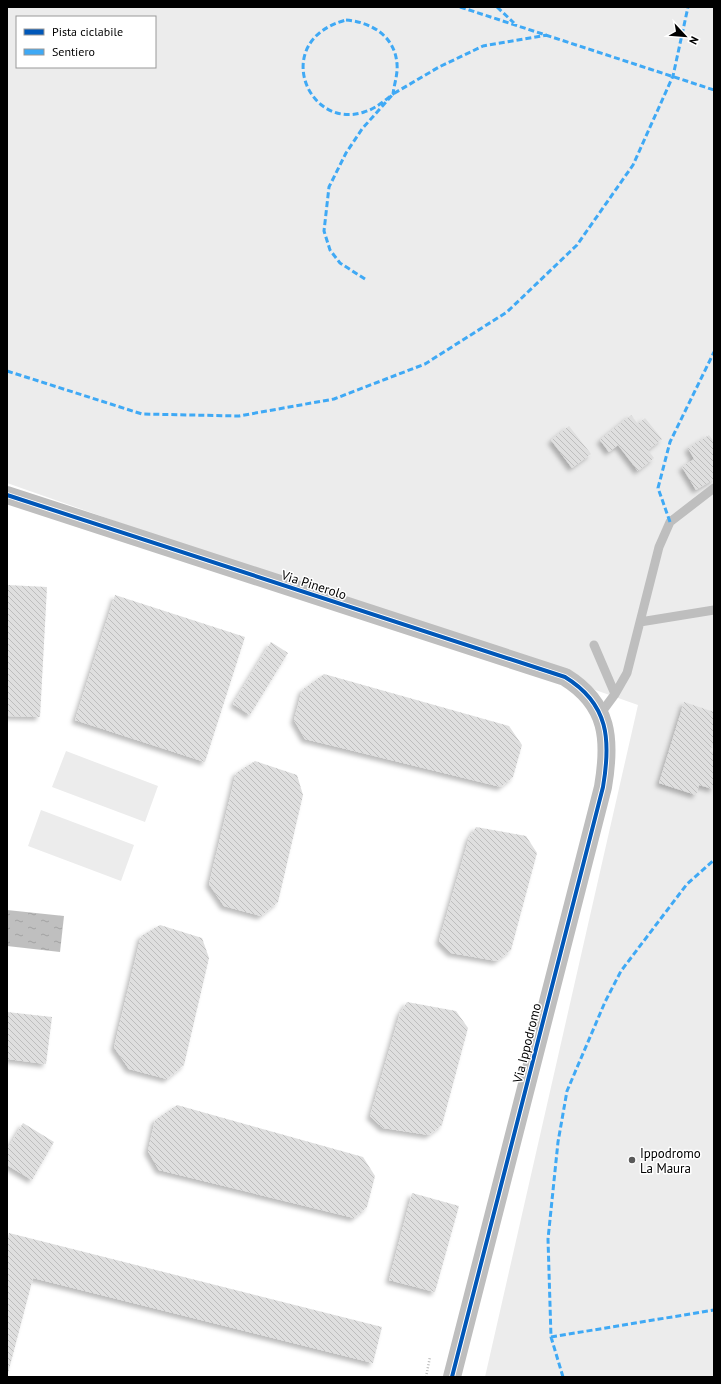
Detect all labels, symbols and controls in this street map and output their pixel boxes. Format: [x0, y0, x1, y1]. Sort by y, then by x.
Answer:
legend [16, 16, 156, 68]
north arrow [665, 16, 705, 56]
text: Pista ciclabile [52, 24, 123, 39]
text: N [686, 34, 702, 47]
text: Sentiero [52, 44, 95, 59]
street label: Via Pinerolo [278, 566, 349, 604]
street label: Via Ippodromo [509, 1001, 545, 1086]
place label: Ippodromo La Maura [640, 1145, 701, 1177]
marker: Ippodromo La Maura [627, 1155, 637, 1165]

